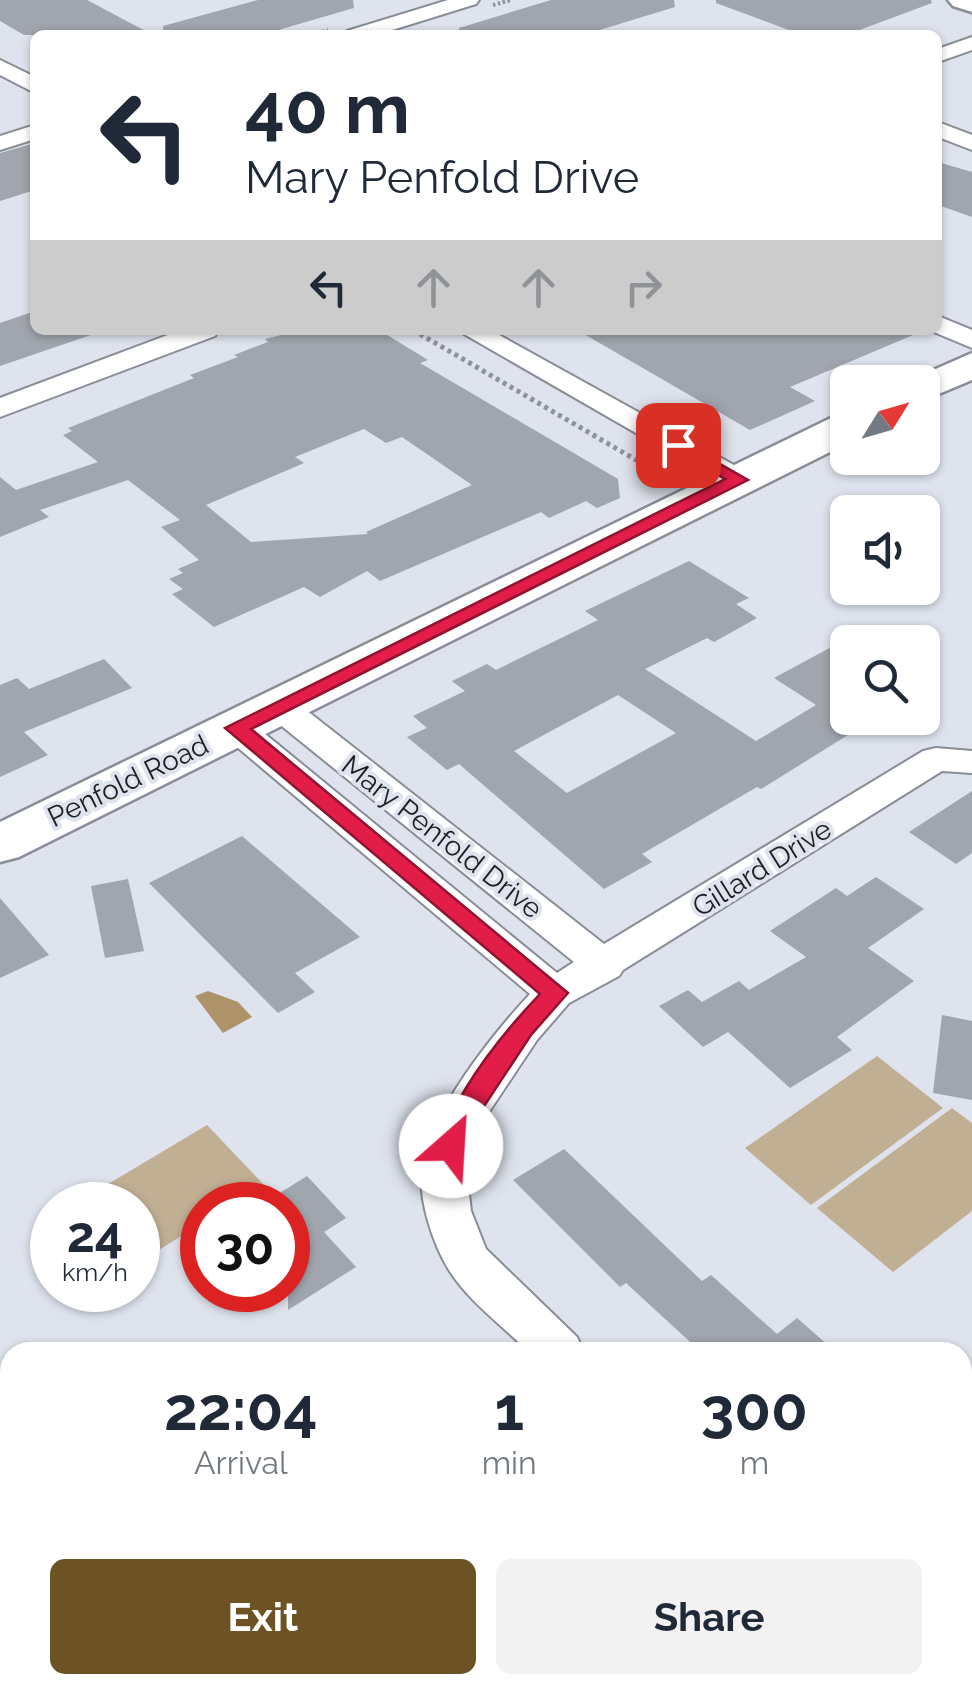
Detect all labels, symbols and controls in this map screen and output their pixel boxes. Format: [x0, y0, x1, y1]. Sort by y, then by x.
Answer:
text: 40 m [245, 67, 410, 149]
icon: left [80, 70, 210, 200]
text: Mary Penfold Drive [245, 151, 639, 204]
icon: left [301, 260, 356, 315]
icon: ahead [406, 260, 461, 315]
icon: ahead [511, 260, 566, 315]
icon: right [616, 260, 671, 315]
north arrow [830, 365, 940, 475]
map controls [830, 365, 940, 735]
pin [636, 403, 721, 488]
icon: arrive [651, 418, 706, 473]
button: sound [830, 495, 940, 605]
button: search [830, 625, 940, 735]
street label: Penfold Road [42, 728, 214, 834]
street label: Mary Penfold Drive [335, 748, 549, 926]
street label: Gillard Drive [686, 812, 838, 924]
position arrow [399, 1094, 503, 1198]
speed limit sign: 30 [180, 1182, 310, 1312]
text: 24 [67, 1205, 123, 1264]
text: km/h [62, 1257, 128, 1287]
text: 22:04 [164, 1374, 318, 1444]
text: 1 [494, 1374, 524, 1444]
text: 300 [701, 1374, 808, 1444]
text: Arrival [194, 1444, 288, 1481]
text: min [482, 1444, 537, 1481]
text: m [740, 1444, 769, 1481]
button: Exit [50, 1559, 476, 1674]
button: Share [496, 1559, 922, 1674]

